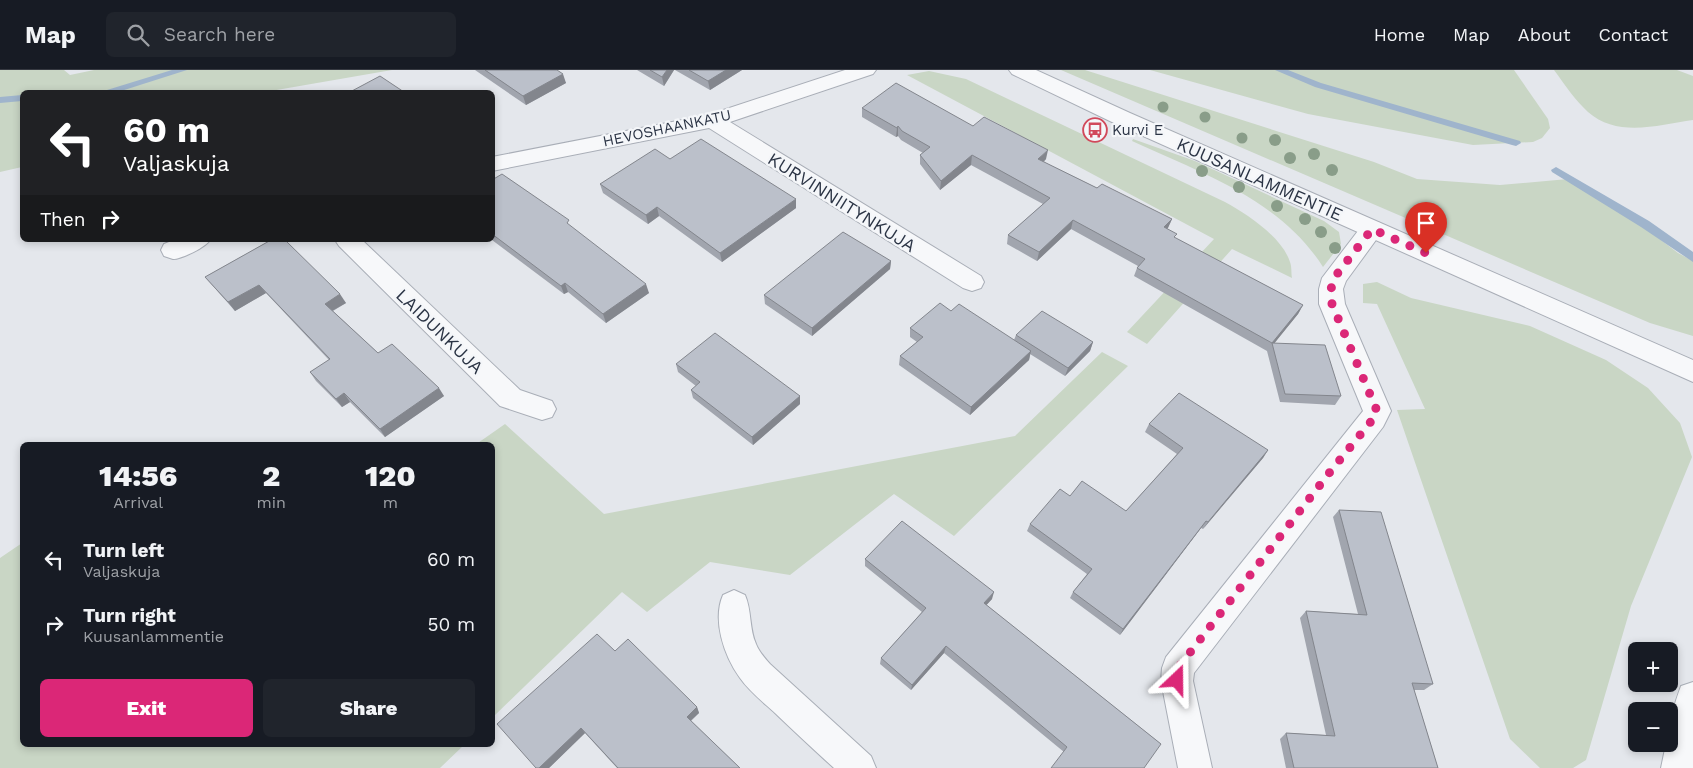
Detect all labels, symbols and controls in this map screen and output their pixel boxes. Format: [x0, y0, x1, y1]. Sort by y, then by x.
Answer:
search box [106, 12, 456, 57]
text: Map [25, 21, 76, 49]
icon: search [124, 21, 152, 49]
text: Search here [164, 23, 275, 46]
text: Home [1374, 24, 1425, 45]
text: Map [1453, 24, 1490, 45]
text: About [1518, 24, 1570, 45]
text: Contact [1598, 24, 1668, 45]
street label: HEVOSHAANKATU [601, 106, 733, 150]
text: 60 m [123, 109, 210, 151]
icon: left [40, 110, 105, 175]
bus stop icon: Kurvi E [1082, 117, 1108, 143]
place label: Kurvi E [1112, 121, 1163, 139]
street label: KUUSANLAMMENTIE [1174, 133, 1346, 225]
street label: KURVINNIITYNKUJA [764, 148, 920, 256]
text: Valjaskuja [123, 151, 229, 176]
pin [1405, 202, 1447, 253]
icon: right [96, 205, 124, 233]
text: Then [40, 208, 86, 231]
icon: arrive [1412, 209, 1440, 237]
street label: LAIDUNKUJA [392, 284, 488, 378]
text: 14:56 [99, 458, 177, 493]
text: 2 [262, 458, 280, 493]
text: 120 [365, 458, 416, 493]
text: Arrival [113, 493, 163, 512]
text: min [256, 493, 286, 512]
text: m [383, 493, 398, 512]
text: Turn left [83, 539, 164, 562]
icon: left [40, 546, 68, 574]
text: 60 m [427, 548, 475, 571]
text: Valjaskuja [83, 562, 160, 581]
text: Turn right [83, 604, 176, 627]
icon: right [40, 611, 68, 639]
text: 50 m [428, 613, 475, 636]
text: Kuusanlammentie [83, 627, 224, 646]
map controls [1628, 642, 1678, 752]
button: + [1628, 642, 1678, 692]
position arrow [1150, 653, 1202, 705]
button: Exit [40, 679, 253, 737]
button: Share [263, 679, 475, 737]
button: − [1628, 702, 1678, 752]

